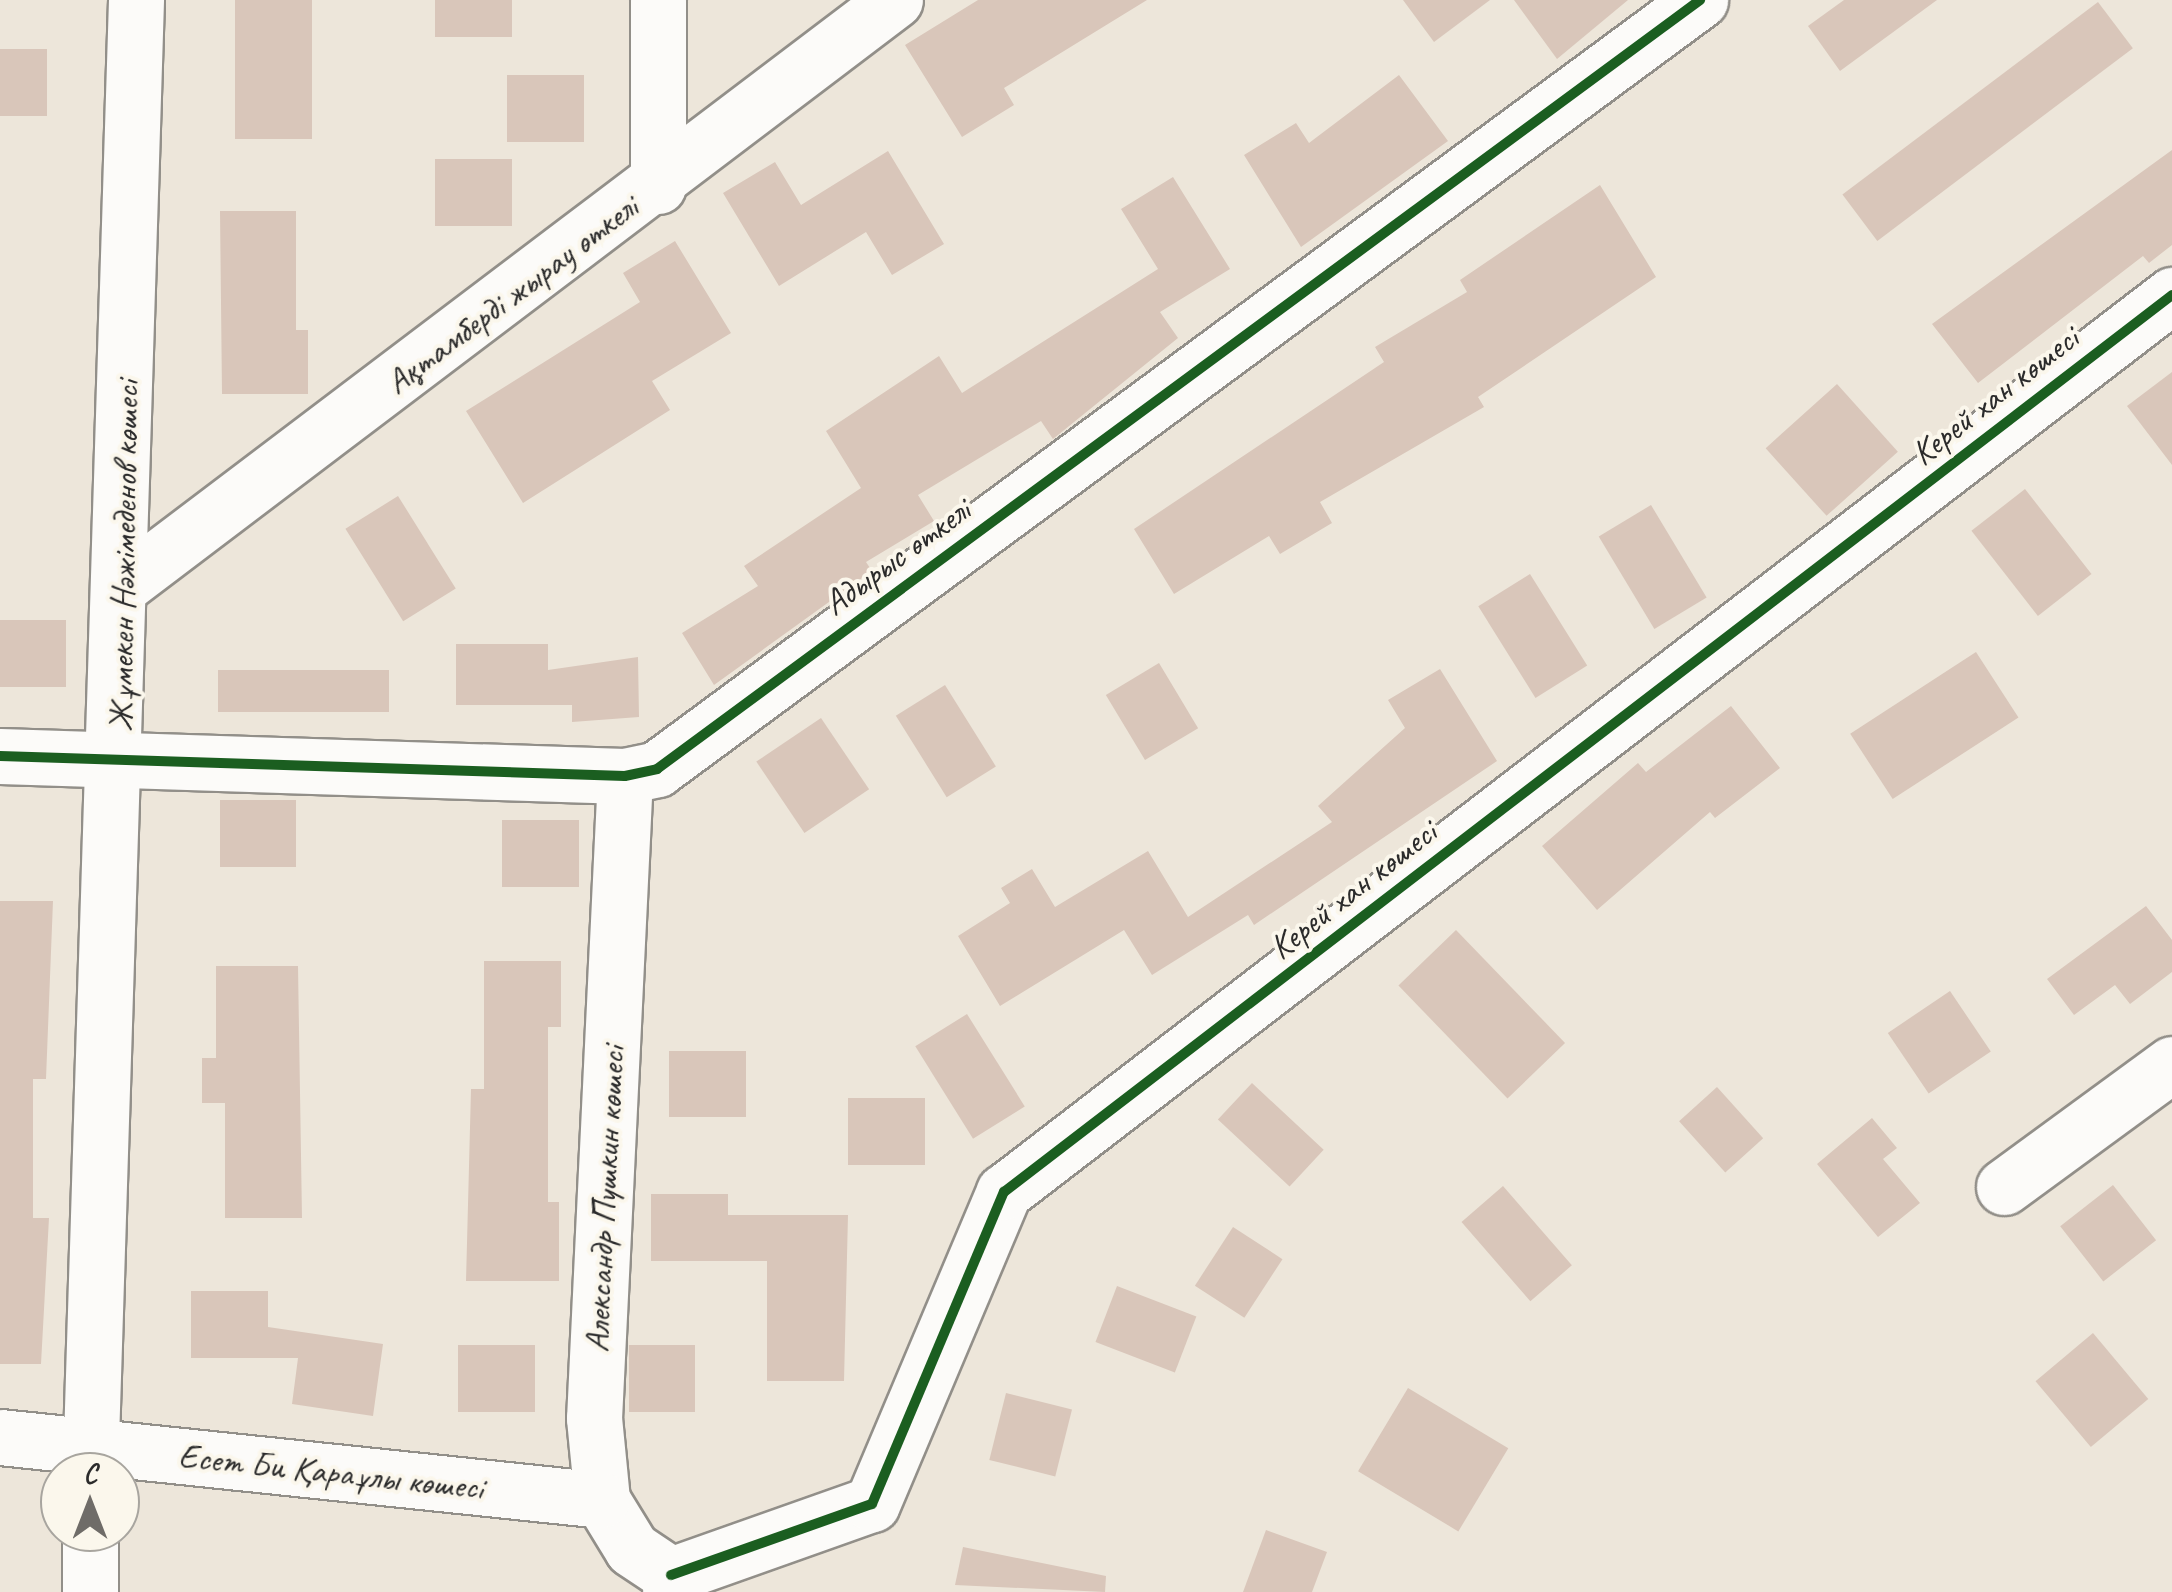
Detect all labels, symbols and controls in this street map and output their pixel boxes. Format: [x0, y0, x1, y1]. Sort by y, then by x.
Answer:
street label: Ақтамберді жырау өткелі [378, 186, 646, 404]
street label: Керей хан көшесі [1903, 318, 2087, 474]
street label: Жұмекен Нәжімеденов көшесі [100, 380, 148, 732]
street label: Адырыс өткелі [815, 490, 979, 624]
street label: Керей хан көшесі [1261, 812, 1445, 968]
street label: Александр Пушкин көшесі [576, 1043, 634, 1355]
street label: Есет Би Қараұлы көшесі [178, 1435, 484, 1509]
north arrow [40, 1452, 140, 1552]
text: С [83, 1456, 97, 1491]

